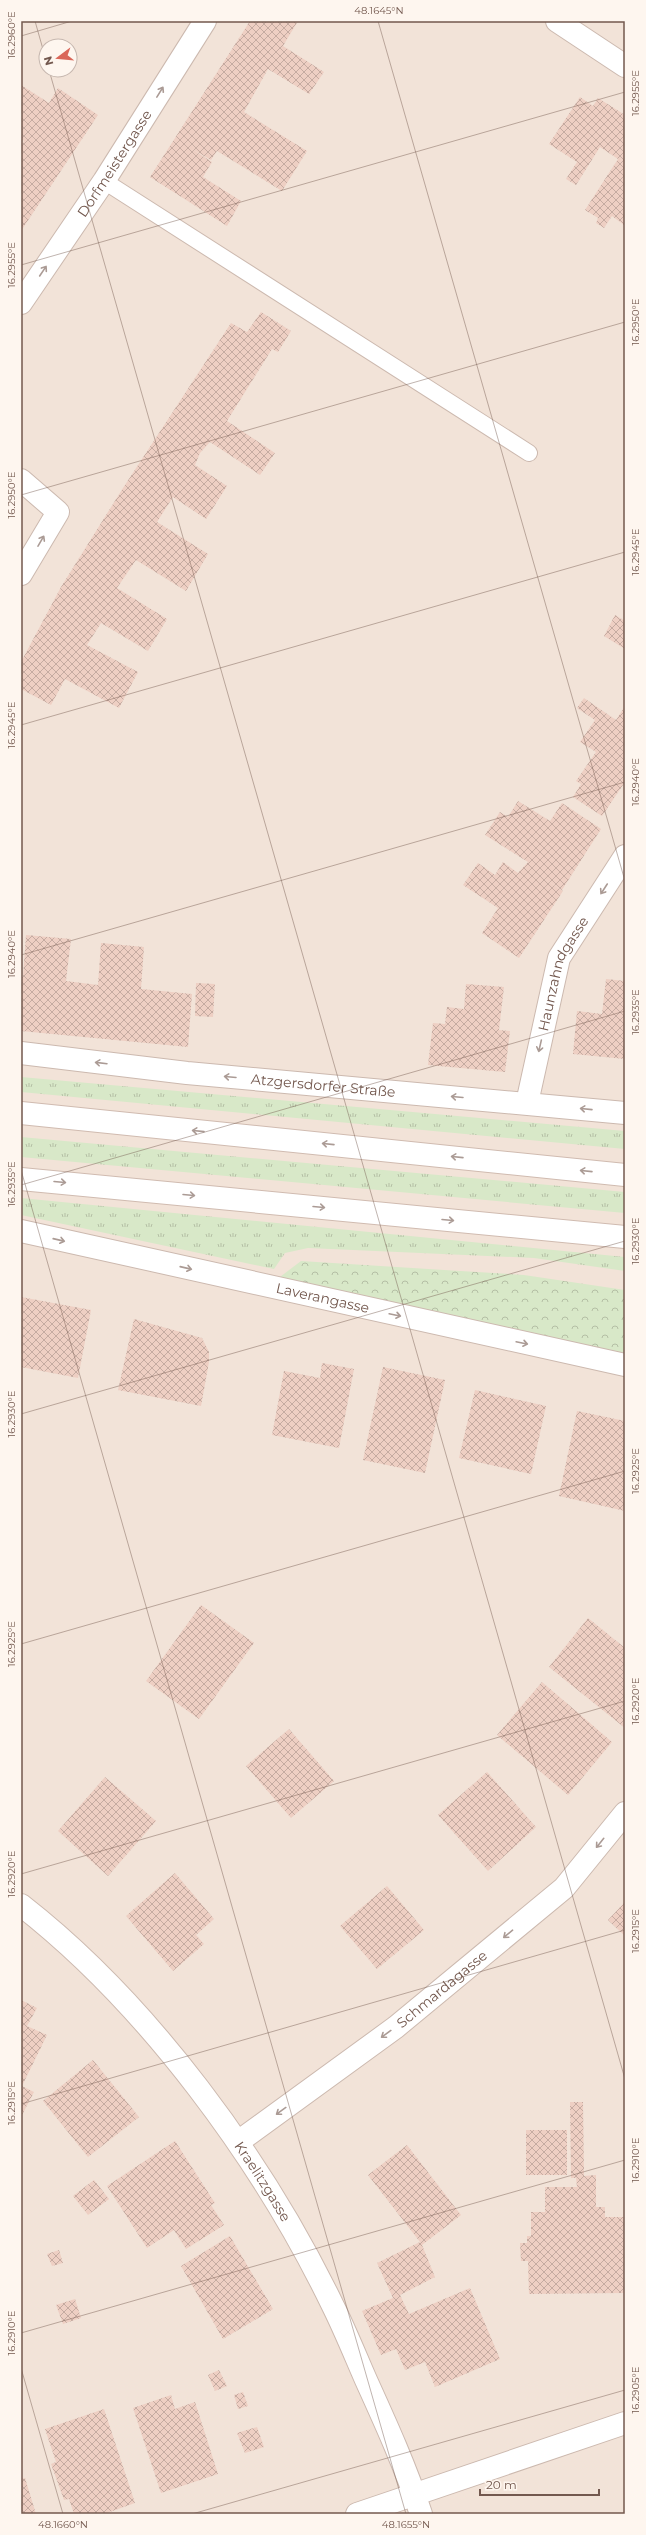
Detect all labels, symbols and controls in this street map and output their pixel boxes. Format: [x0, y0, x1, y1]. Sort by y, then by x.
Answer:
text: 48.1645°N [354, 4, 404, 17]
text: 16.2960°E [5, 11, 18, 59]
north arrow [38, 38, 78, 78]
text: N [40, 55, 56, 67]
text: 16.2955°E [629, 70, 642, 116]
one-way arrow [156, 87, 164, 98]
street label: Dorfmeistergasse [73, 106, 156, 220]
text: 16.2955°E [5, 242, 18, 288]
one-way arrow [39, 266, 47, 277]
text: 16.2950°E [629, 298, 642, 345]
text: 16.2950°E [5, 471, 18, 518]
text: 16.2945°E [629, 528, 642, 575]
one-way arrow [37, 535, 45, 547]
text: 16.2945°E [5, 701, 18, 748]
text: 16.2940°E [629, 758, 642, 806]
one-way arrow [600, 883, 608, 894]
street label: Haunzahndgasse [534, 913, 592, 1033]
text: 16.2940°E [5, 930, 18, 978]
text: 16.2935°E [629, 989, 642, 1035]
one-way arrow [535, 1039, 543, 1052]
one-way arrow [94, 1059, 107, 1066]
street label: Atzgersdorfer Straße [250, 1070, 396, 1101]
one-way arrow [224, 1074, 237, 1081]
one-way arrow [451, 1093, 464, 1100]
one-way arrow [580, 1105, 593, 1113]
one-way arrow [192, 1127, 205, 1135]
one-way arrow [322, 1140, 335, 1148]
one-way arrow [451, 1154, 464, 1161]
text: 16.2935°E [5, 1161, 18, 1207]
one-way arrow [580, 1167, 593, 1174]
one-way arrow [53, 1179, 66, 1186]
one-way arrow [182, 1191, 195, 1199]
one-way arrow [312, 1204, 325, 1211]
one-way arrow [441, 1216, 454, 1223]
text: 16.2930°E [629, 1217, 642, 1264]
one-way arrow [52, 1236, 65, 1244]
one-way arrow [179, 1265, 192, 1273]
street label: Laverangasse [274, 1279, 371, 1317]
one-way arrow [388, 1311, 401, 1319]
one-way arrow [515, 1339, 528, 1347]
text: 16.2930°E [5, 1390, 18, 1437]
text: 16.2925°E [629, 1448, 642, 1494]
text: 16.2925°E [5, 1621, 18, 1667]
text: 16.2920°E [629, 1677, 642, 1724]
one-way arrow [596, 1838, 605, 1849]
text: 16.2920°E [5, 1850, 18, 1897]
text: 16.2915°E [629, 1909, 642, 1953]
one-way arrow [503, 1930, 514, 1938]
street label: Schmardagasse [393, 1946, 491, 2032]
one-way arrow [381, 2030, 392, 2038]
text: 16.2915°E [5, 2081, 18, 2125]
one-way arrow [276, 2107, 287, 2115]
text: 16.2910°E [629, 2137, 642, 2182]
street label: Kraelitzgasse [231, 2138, 295, 2225]
text: 16.2910°E [5, 2310, 18, 2355]
text: 16.2905°E [629, 2366, 642, 2413]
scale bar [480, 2471, 599, 2497]
text: 20 m [486, 2477, 517, 2492]
text: 48.1660°N [38, 2518, 88, 2531]
text: 48.1655°N [382, 2518, 430, 2531]

